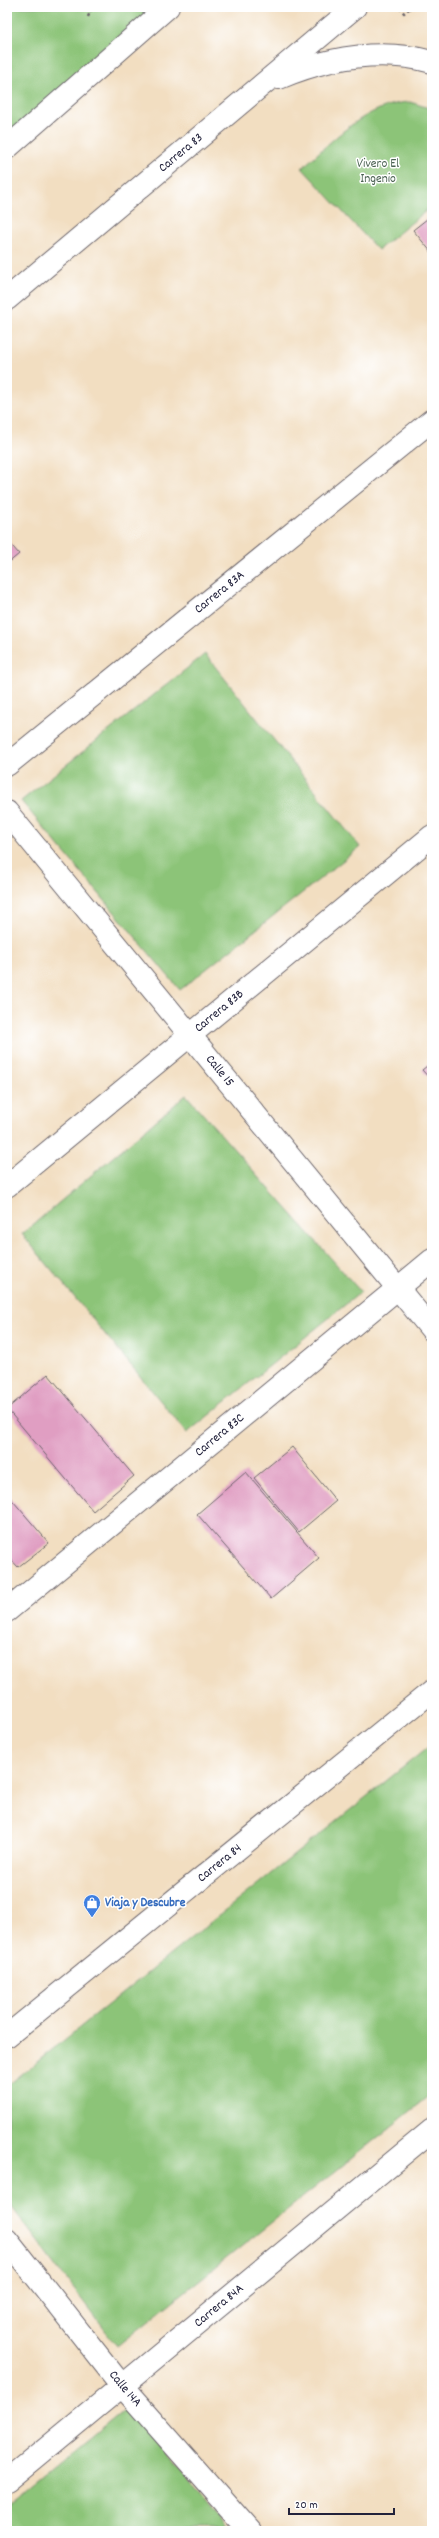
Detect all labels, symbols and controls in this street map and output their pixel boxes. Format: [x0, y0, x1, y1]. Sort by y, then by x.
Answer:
street label: Carrera 83 [155, 129, 207, 177]
park label: Vivero El Ingenio [357, 155, 399, 189]
street label: Carrera 83A [190, 566, 249, 619]
street label: Carrera 83B [190, 985, 248, 1037]
street label: Calle 15 [201, 1051, 238, 1091]
street label: Carrera 83C [191, 1409, 249, 1461]
street label: Carrera 84 [193, 1839, 246, 1887]
shop icon: Viaja y Descubre [82, 1893, 102, 1918]
place label: Viaja y Descubre [105, 1894, 186, 1913]
street label: Carrera 84A [190, 2280, 248, 2332]
street label: Calle 14A [104, 2367, 146, 2411]
scale bar [289, 2490, 394, 2516]
text: 20 m [295, 2497, 318, 2514]

